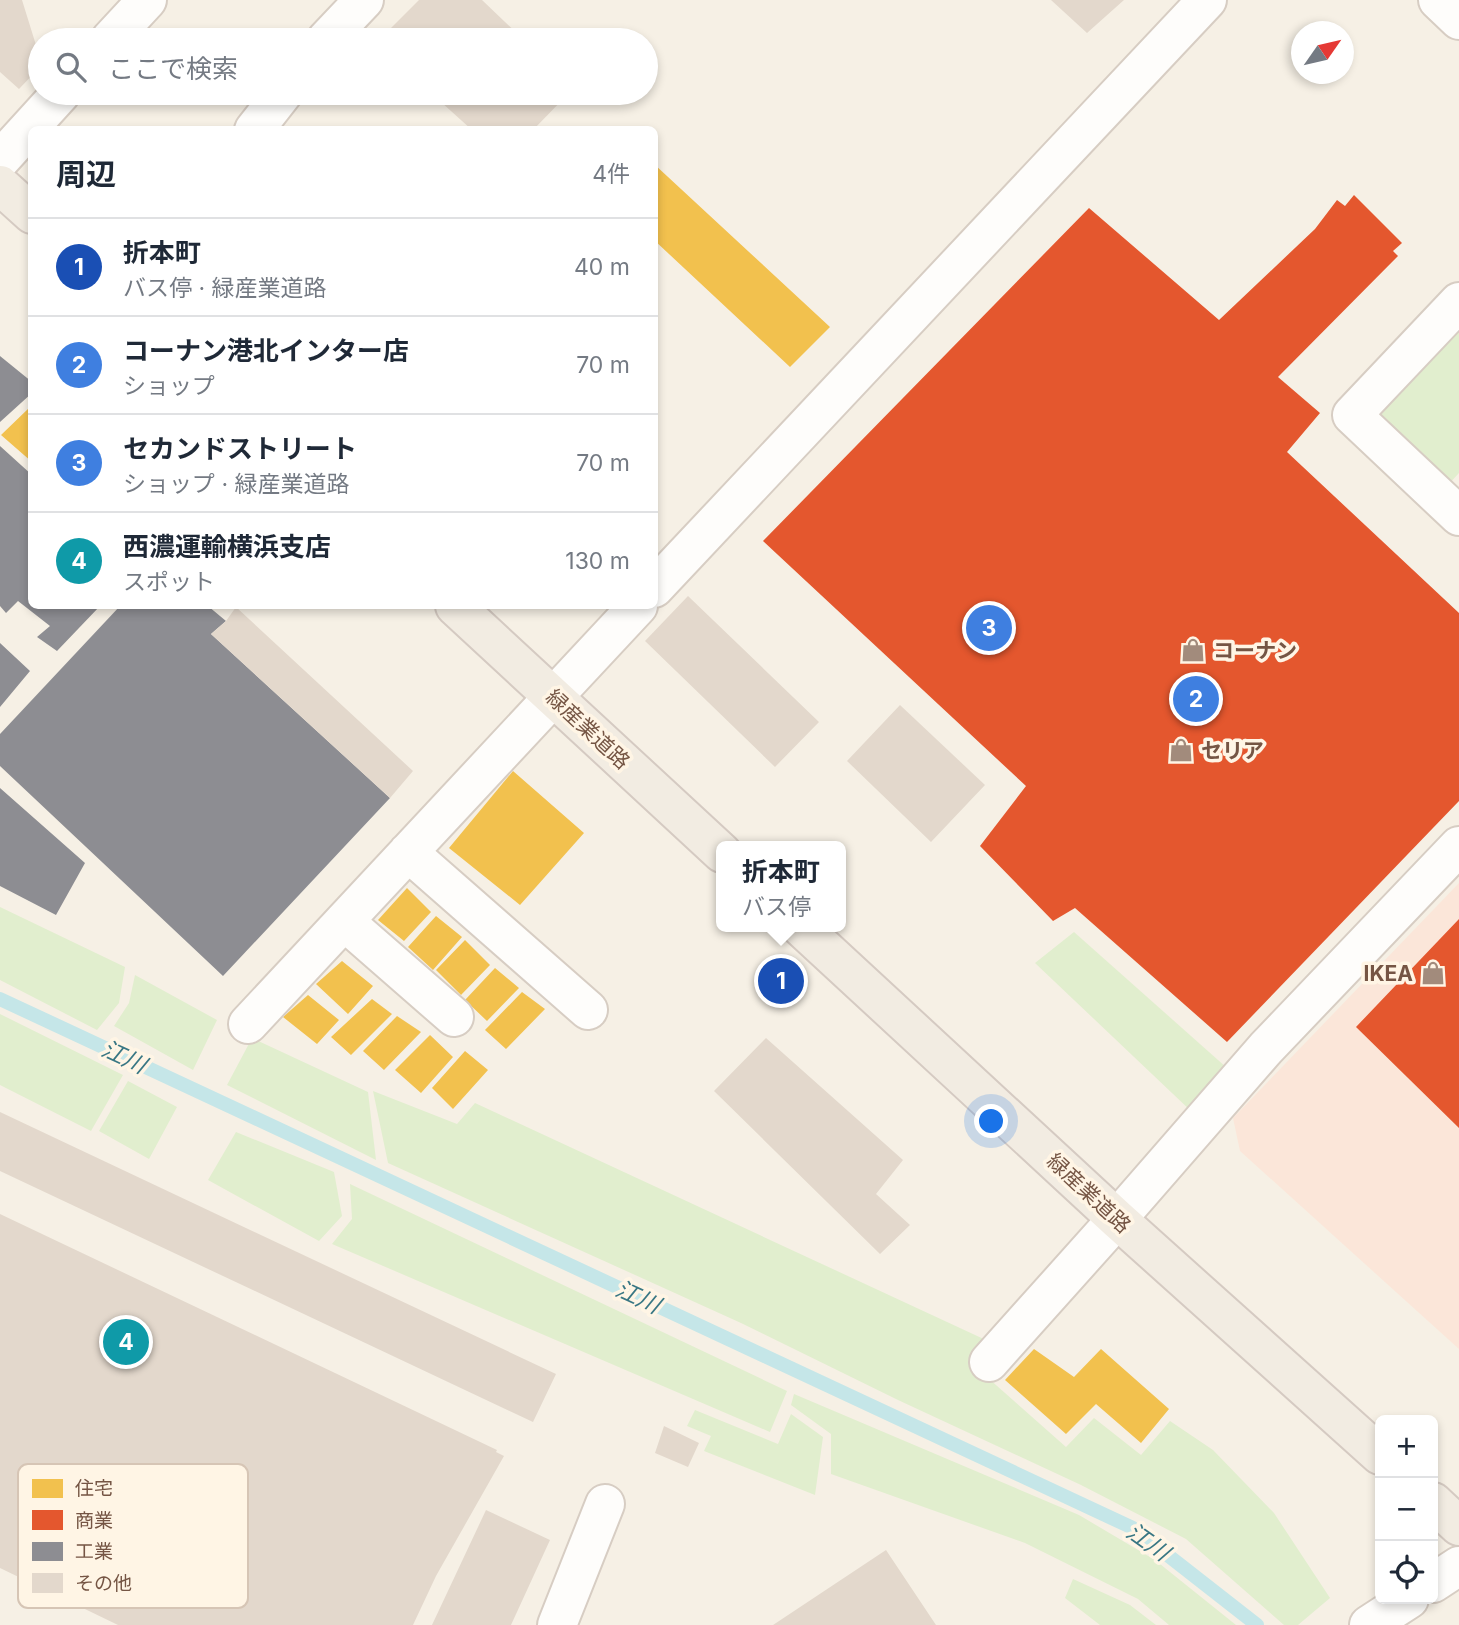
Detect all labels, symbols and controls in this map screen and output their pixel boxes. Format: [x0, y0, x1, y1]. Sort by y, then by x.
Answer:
north arrow [1291, 21, 1354, 84]
search box [28, 28, 658, 105]
icon: search [52, 48, 90, 86]
text: ここで検索 [108, 53, 238, 84]
text: 周辺 [56, 156, 116, 192]
text: 4件 [592, 160, 630, 188]
text: 折本町 [123, 237, 201, 268]
text: 1 [74, 253, 84, 281]
text: 40 m [574, 253, 630, 281]
text: バス停 · 緑産業道路 [123, 274, 327, 302]
text: コーナン港北インター店 [123, 335, 409, 366]
text: 2 [72, 351, 86, 379]
text: 70 m [576, 351, 630, 379]
text: ショップ [123, 372, 215, 400]
text: セカンドストリート [123, 433, 357, 464]
text: 3 [72, 449, 86, 477]
text: 70 m [576, 449, 630, 477]
text: ショップ · 緑産業道路 [123, 470, 350, 498]
text: 西濃運輸横浜支店 [123, 531, 331, 562]
text: 4 [71, 547, 87, 575]
text: 130 m [565, 547, 630, 575]
text: スポット [123, 568, 215, 596]
pin: 3 [966, 602, 1012, 654]
shop icon: コーナン [1179, 636, 1207, 664]
place label: コーナン [1213, 638, 1297, 663]
pin: 2 [1173, 673, 1219, 725]
street label: 緑産業道路 [541, 684, 635, 774]
shop icon: セリア [1167, 736, 1195, 764]
place label: セリア [1201, 738, 1264, 763]
popup [716, 841, 846, 932]
text: 折本町 [742, 856, 820, 887]
text: バス停 [742, 893, 811, 921]
pin: 1 [758, 955, 804, 1007]
shop icon: IKEA [1419, 959, 1447, 987]
place label: IKEA [1364, 961, 1413, 986]
water label: 江川 [97, 1035, 153, 1081]
your location [974, 1104, 1008, 1138]
street label: 緑産業道路 [1042, 1148, 1136, 1238]
water label: 江川 [611, 1275, 667, 1321]
pin: 4 [103, 1316, 149, 1368]
map controls [1375, 1415, 1438, 1604]
button: + [1375, 1415, 1438, 1478]
legend [18, 1464, 248, 1608]
text: 住宅 [75, 1477, 113, 1500]
button: − [1375, 1478, 1438, 1541]
text: 商業 [75, 1509, 113, 1532]
water label: 江川 [1121, 1517, 1177, 1568]
text: 工業 [75, 1540, 113, 1563]
button: locate [1375, 1541, 1438, 1604]
text: その他 [75, 1572, 132, 1595]

